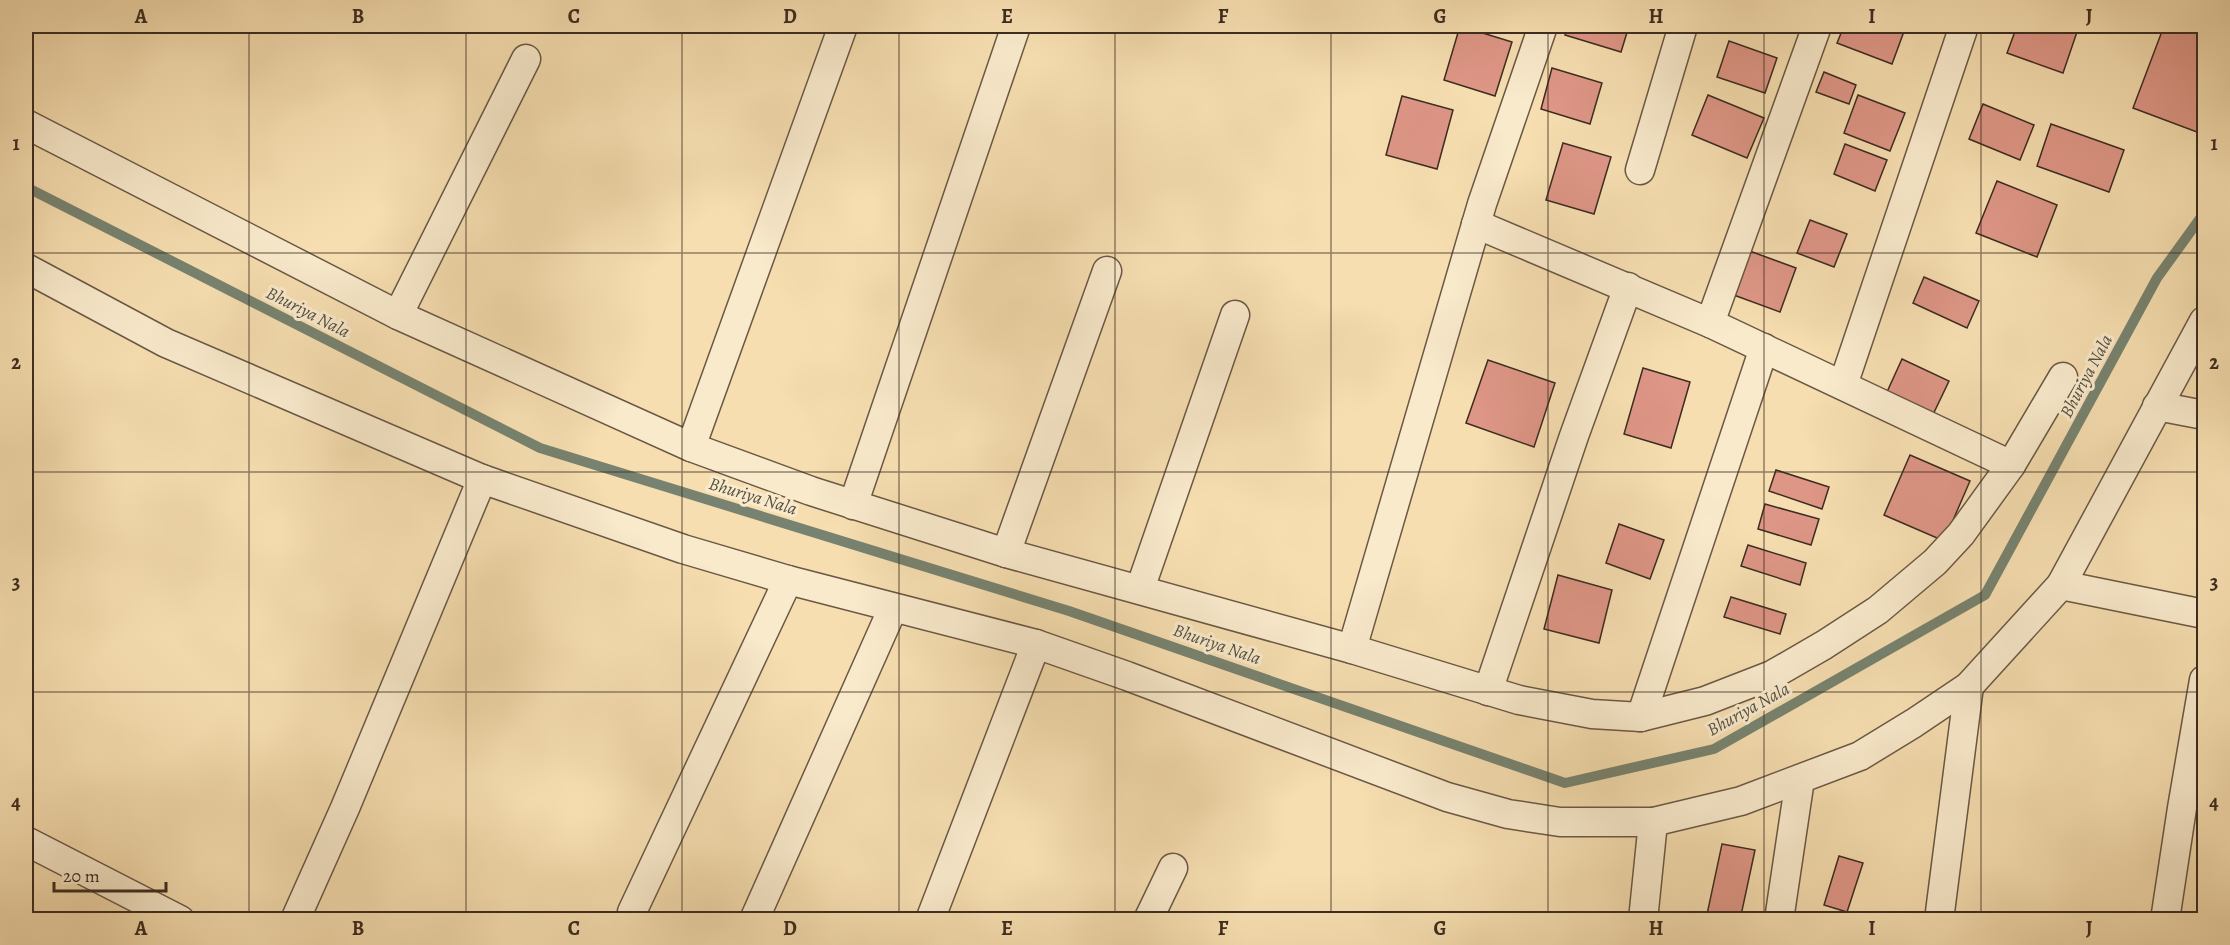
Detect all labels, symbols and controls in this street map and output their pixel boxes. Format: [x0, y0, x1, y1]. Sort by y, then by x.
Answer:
text: A [134, 3, 148, 30]
text: B [352, 3, 364, 30]
text: C [568, 3, 580, 30]
text: D [783, 3, 797, 30]
text: E [1001, 3, 1013, 30]
text: F [1218, 3, 1229, 30]
text: G [1433, 3, 1447, 30]
text: H [1649, 3, 1664, 30]
text: I [1868, 3, 1876, 30]
text: J [2086, 3, 2093, 30]
text: 1 [12, 130, 20, 157]
text: 1 [2210, 130, 2218, 157]
water label: Bhuriya Nala [262, 281, 354, 343]
water label: Bhuriya Nala [2054, 330, 2118, 422]
text: 2 [11, 349, 21, 376]
text: 2 [2209, 349, 2219, 376]
water label: Bhuriya Nala [706, 471, 800, 521]
text: 3 [12, 569, 20, 596]
text: 3 [2210, 569, 2218, 596]
water label: Bhuriya Nala [1170, 618, 1264, 670]
water label: Bhuriya Nala [1702, 676, 1794, 742]
text: 4 [11, 789, 21, 816]
text: 4 [2209, 789, 2219, 816]
scale bar [54, 855, 166, 893]
text: 20 m [63, 864, 100, 888]
text: A [134, 915, 148, 942]
text: B [352, 915, 364, 942]
text: C [568, 915, 580, 942]
text: D [783, 915, 797, 942]
text: E [1001, 915, 1013, 942]
text: F [1218, 915, 1229, 942]
text: G [1433, 915, 1447, 942]
text: H [1649, 915, 1664, 942]
text: I [1868, 915, 1876, 942]
text: J [2086, 915, 2093, 942]

